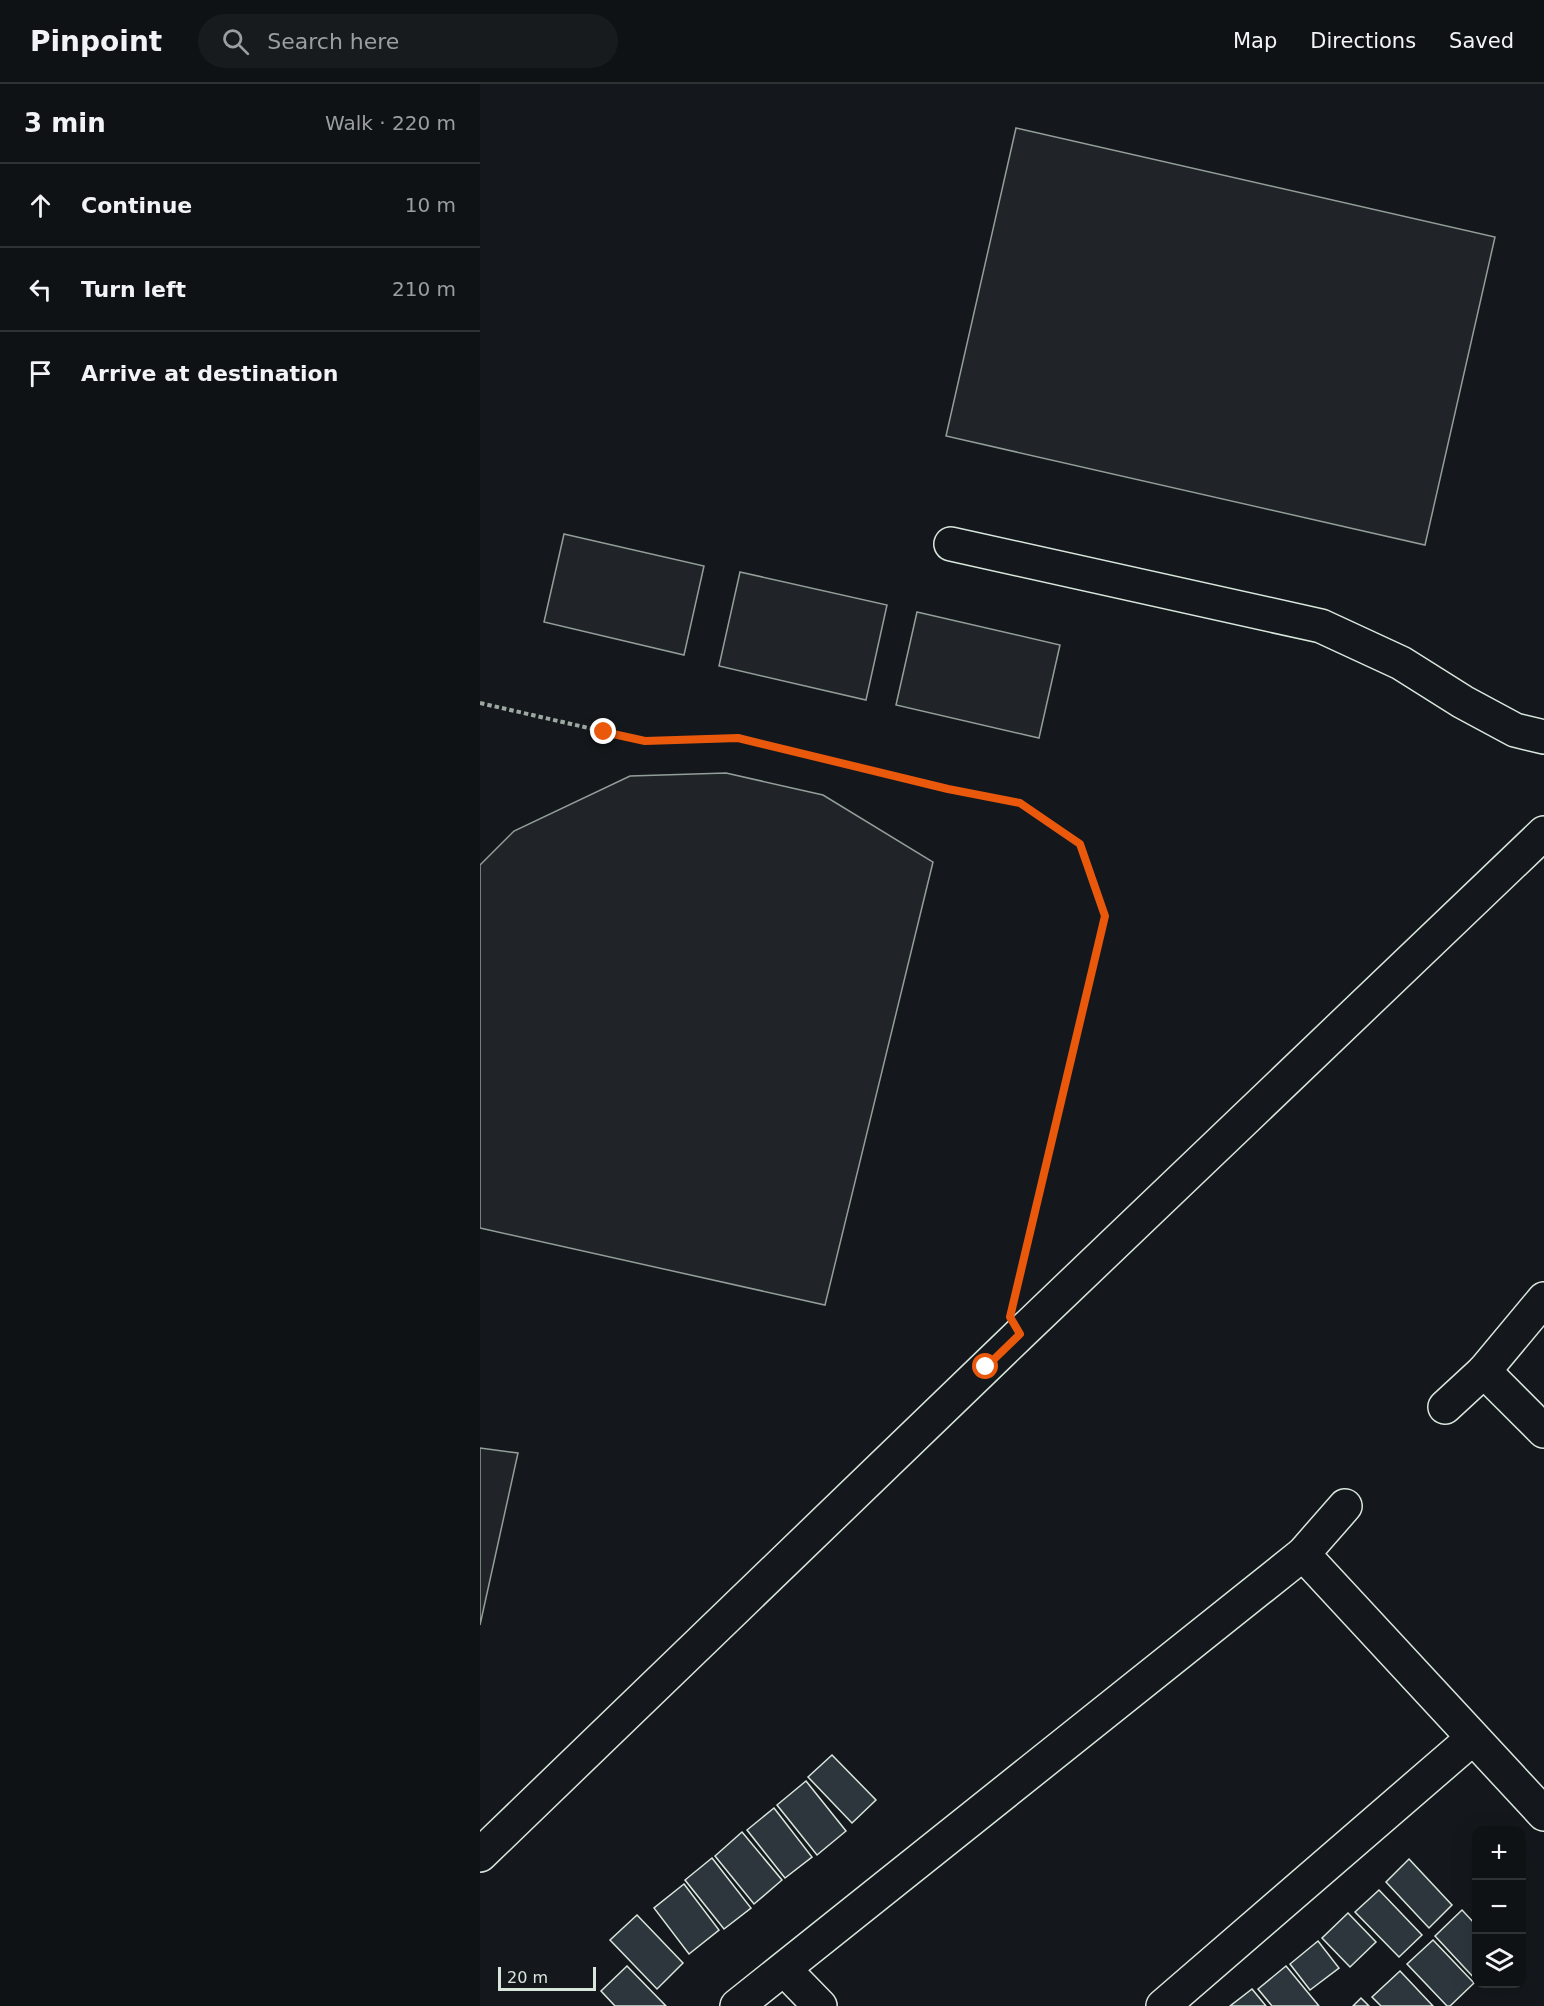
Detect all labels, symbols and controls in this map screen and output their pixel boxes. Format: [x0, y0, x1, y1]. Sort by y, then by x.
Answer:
search box [198, 14, 618, 68]
text: Pinpoint [30, 25, 162, 58]
icon: search [219, 25, 252, 58]
text: Search here [267, 29, 399, 54]
text: Map [1233, 29, 1277, 53]
text: Directions [1310, 29, 1416, 53]
text: Saved [1449, 29, 1514, 53]
text: 3 min [24, 108, 106, 138]
text: Walk · 220 m [325, 111, 456, 135]
icon: ahead [24, 189, 57, 222]
text: Continue [81, 193, 192, 218]
text: 10 m [405, 193, 456, 217]
icon: left [24, 273, 57, 306]
text: Turn left [81, 277, 186, 302]
text: 210 m [392, 277, 456, 301]
icon: arrive [24, 357, 57, 390]
text: Arrive at destination [81, 361, 338, 386]
route end [590, 718, 616, 744]
route start [972, 1353, 998, 1379]
map controls [1472, 1826, 1526, 1988]
button: + [1472, 1826, 1526, 1880]
button: − [1472, 1880, 1526, 1934]
button: layers [1472, 1934, 1526, 1988]
scale bar [498, 1964, 596, 1992]
text: 20 m [507, 1968, 548, 1987]

